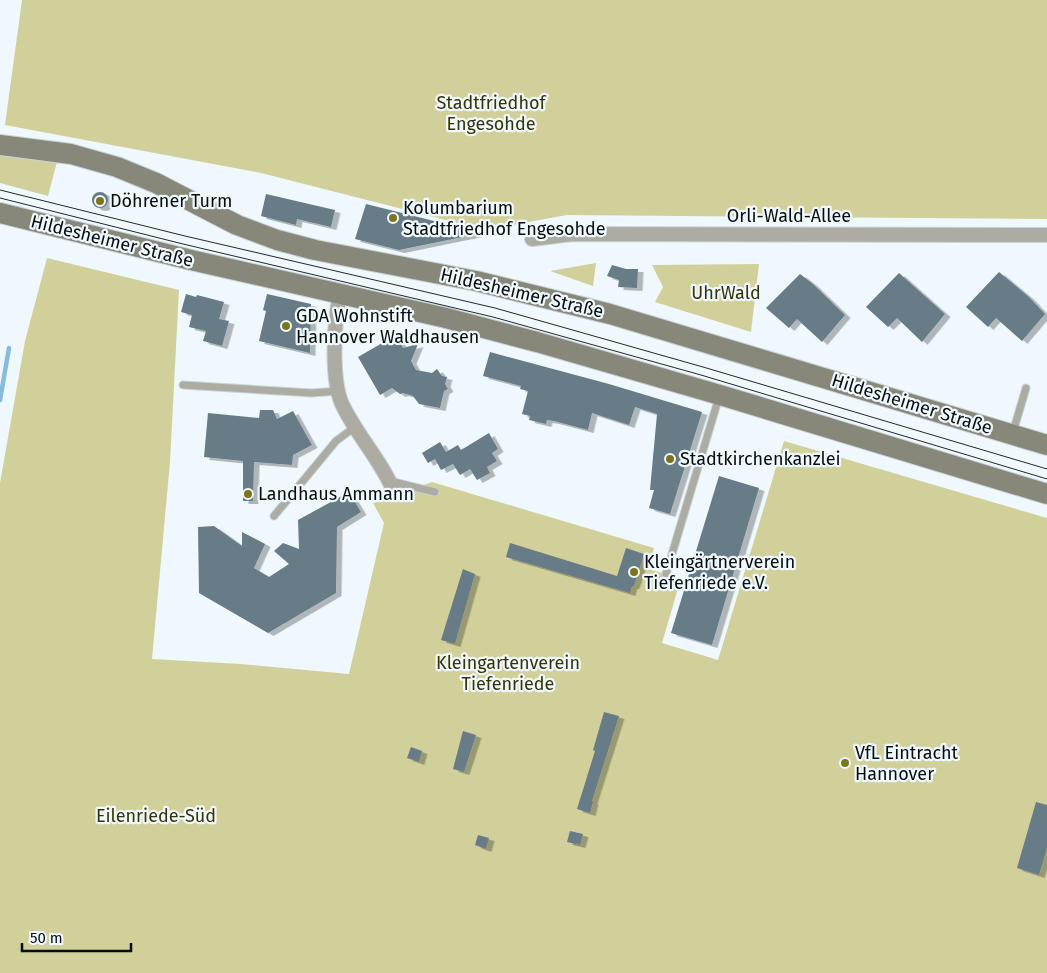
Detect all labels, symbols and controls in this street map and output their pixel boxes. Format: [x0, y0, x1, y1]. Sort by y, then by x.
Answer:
park label: Stadtfriedhof Engesohde [437, 92, 547, 135]
place label: Döhrener Turm [110, 190, 232, 212]
marker: Döhrener Turm [94, 195, 106, 207]
place label: Kolumbarium Stadtfriedhof Engesohde [403, 197, 606, 240]
street label: Orli-Wald-Allee [727, 205, 851, 227]
street label: Hildesheimer Straße [28, 210, 196, 272]
marker: Kolumbarium Stadtfriedhof Engesohde [387, 212, 399, 224]
street label: Hildesheimer Straße [438, 264, 606, 322]
park label: UhrWald [691, 282, 761, 304]
place label: GDA Wohnstift Hannover Waldhausen [296, 305, 479, 348]
marker: GDA Wohnstift Hannover Waldhausen [280, 320, 292, 332]
street label: Hildesheimer Straße [829, 369, 995, 439]
place label: Stadtkirchenkanzlei [680, 448, 841, 470]
marker: Stadtkirchenkanzlei [664, 453, 676, 465]
place label: Landhaus Ammann [258, 483, 414, 505]
marker: Landhaus Ammann [242, 488, 254, 500]
place label: Kleingärtnerverein Tiefenriede e.V. [644, 551, 795, 594]
marker: Kleingärtnerverein Tiefenriede e.V. [628, 566, 640, 578]
park label: Kleingartenverein Tiefenriede [436, 652, 580, 695]
place label: VfL Eintracht Hannover [855, 742, 959, 785]
marker: VfL Eintracht Hannover [839, 757, 851, 769]
park label: Eilenriede-Süd [96, 805, 216, 827]
scale bar [22, 920, 131, 952]
text: 50 m [30, 929, 63, 947]

